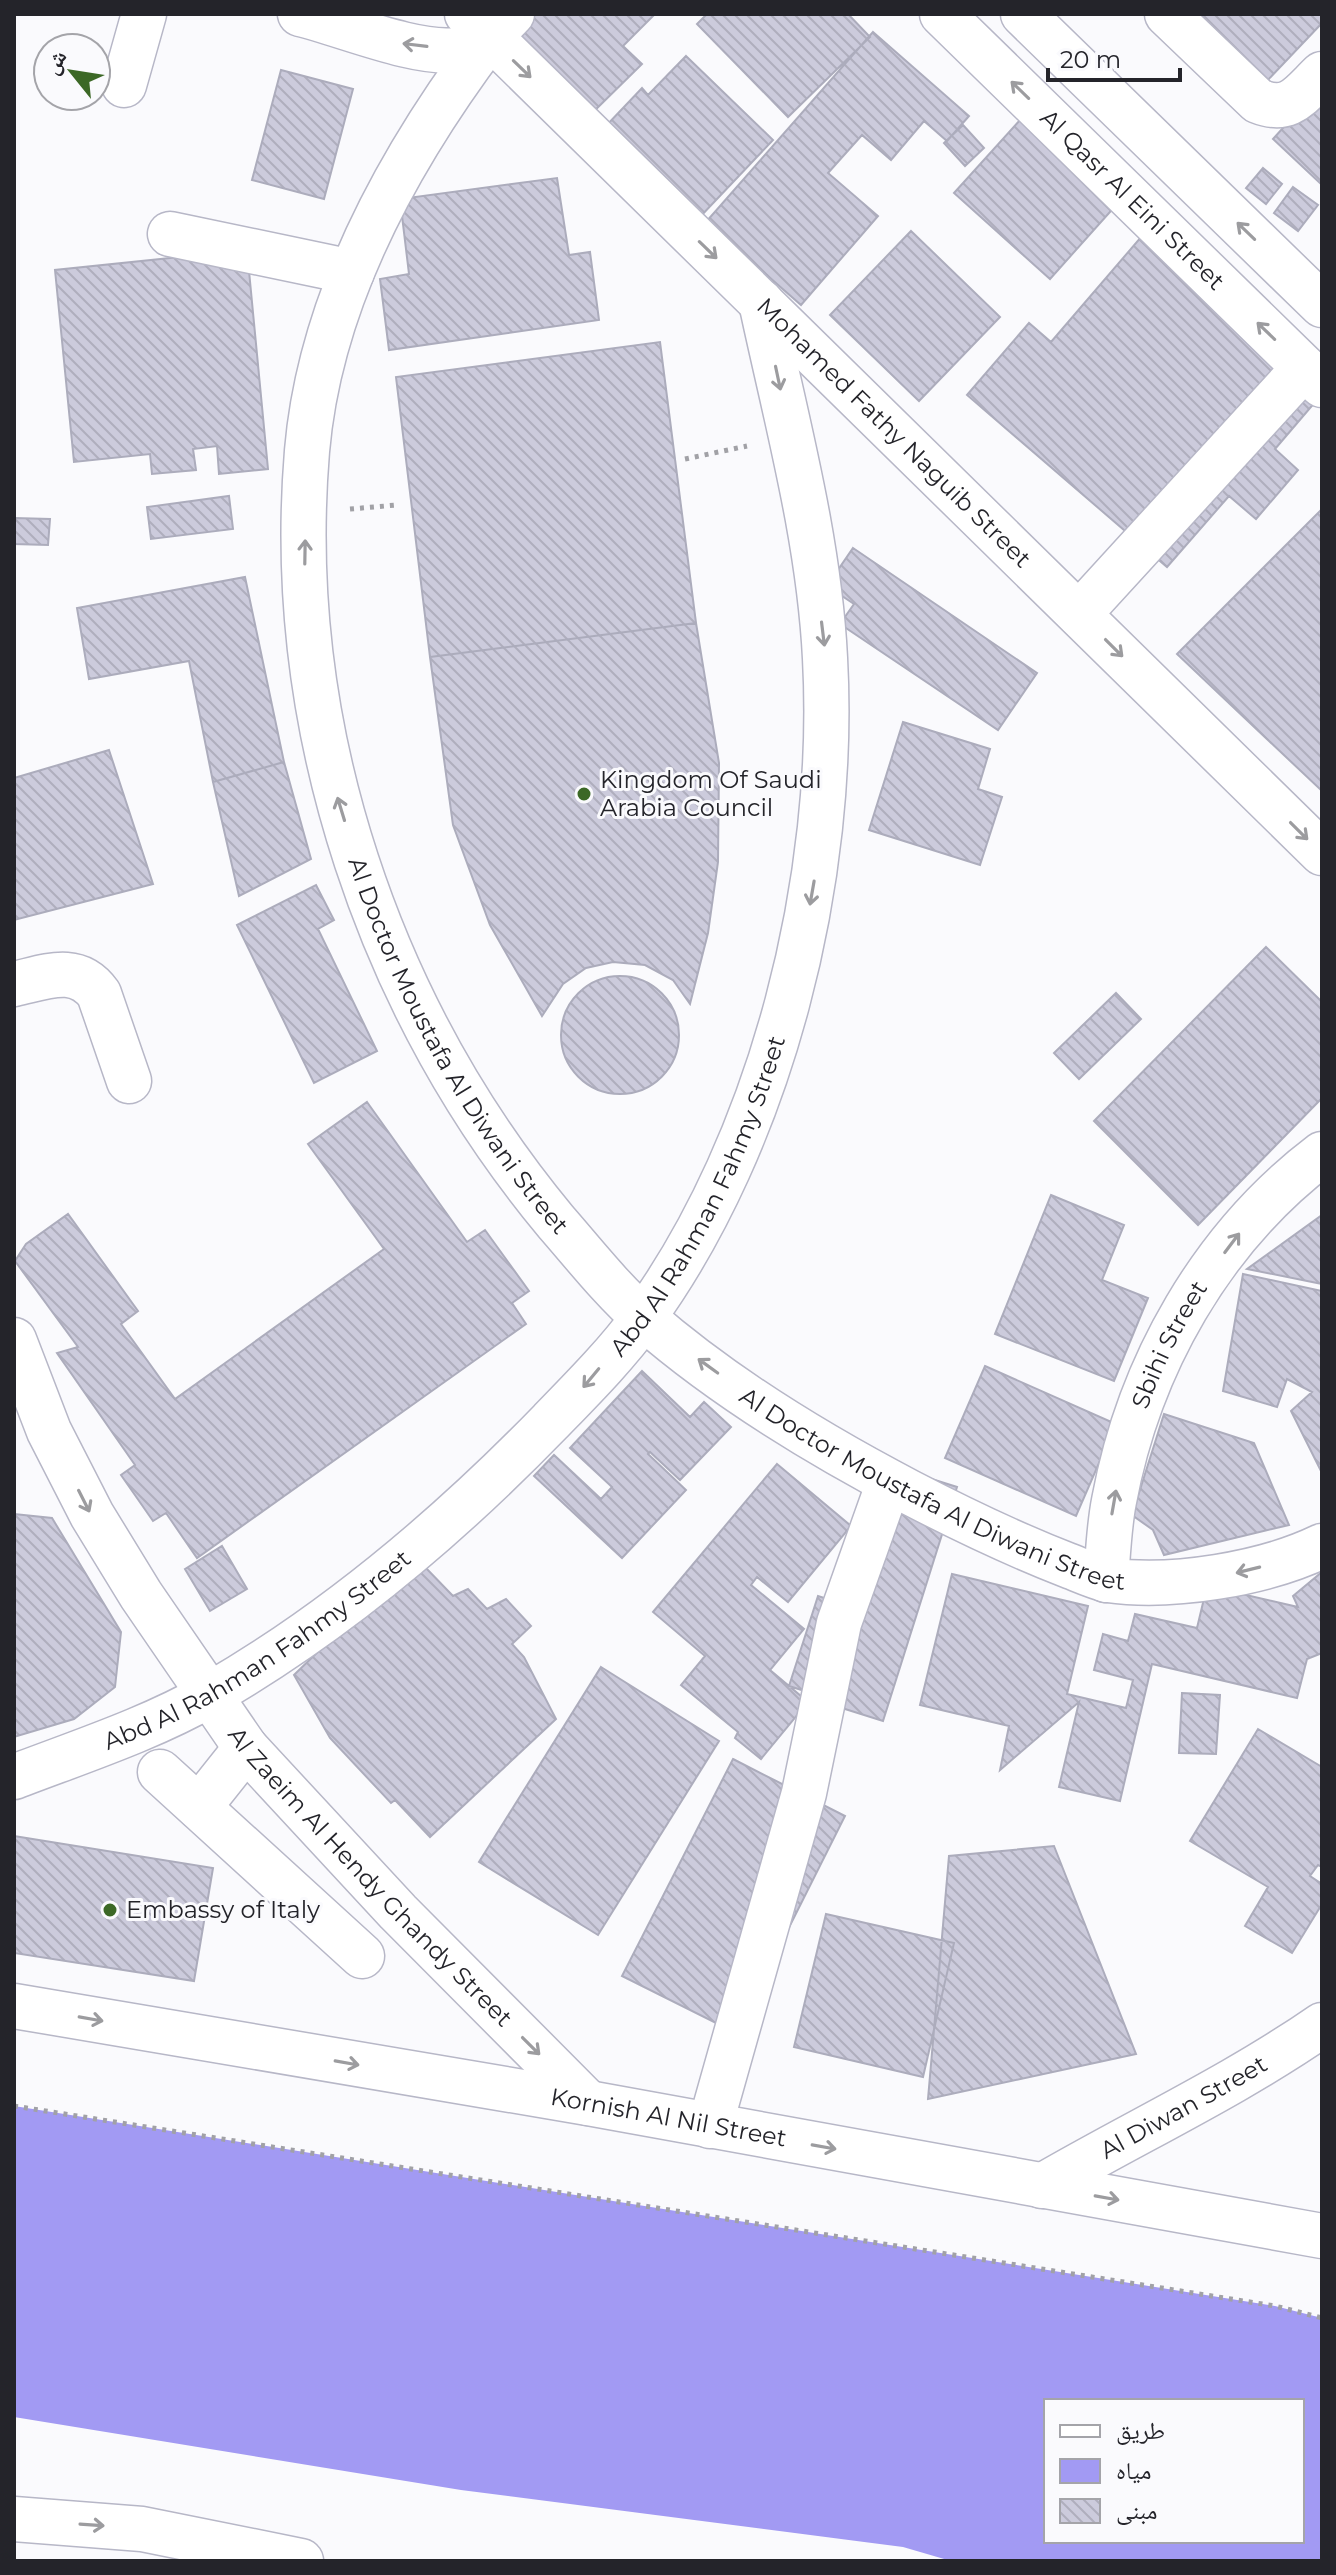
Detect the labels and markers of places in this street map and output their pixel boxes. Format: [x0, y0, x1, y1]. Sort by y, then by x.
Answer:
place label: Kingdom Of Saudi Arabia Council [600, 765, 822, 822]
marker: Kingdom Of Saudi Arabia Council [575, 785, 593, 803]
place label: Embassy of Italy [126, 1895, 320, 1924]
marker: Embassy of Italy [101, 1901, 119, 1919]

